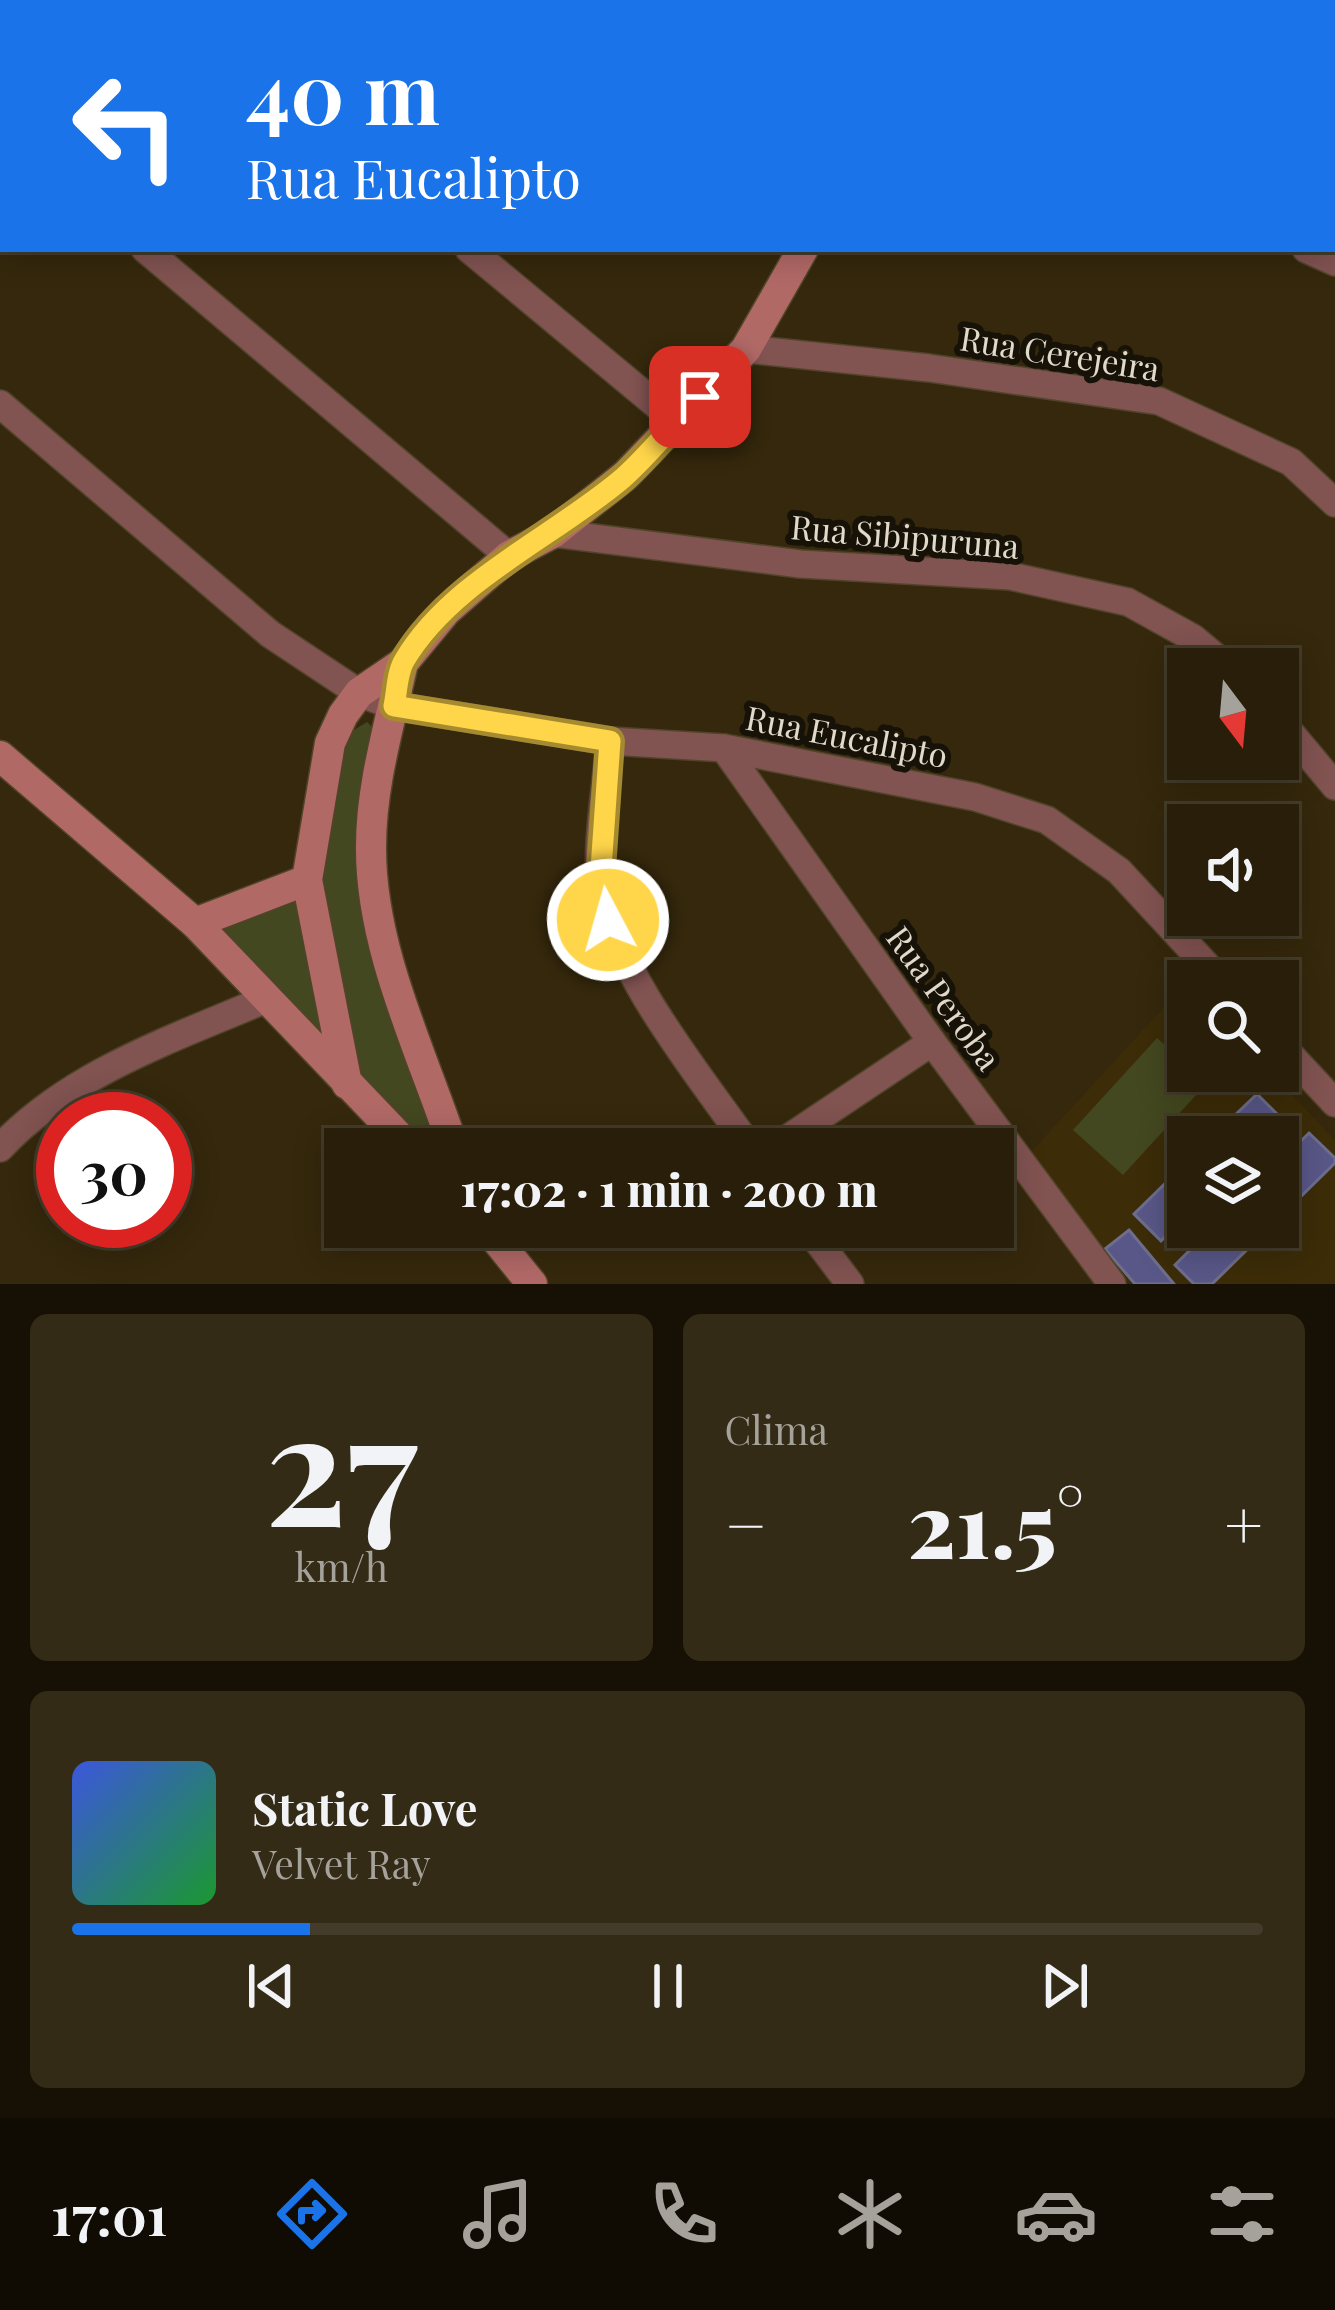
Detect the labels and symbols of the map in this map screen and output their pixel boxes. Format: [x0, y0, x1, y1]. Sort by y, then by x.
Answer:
street label: Rua Cerejeira [957, 315, 1163, 390]
pin [649, 346, 751, 448]
street label: Rua Sibipuruna [789, 503, 1021, 567]
north arrow [1167, 648, 1299, 780]
street label: Rua Eucalipto [742, 694, 952, 776]
position arrow [545, 857, 671, 983]
street label: Rua Peroba [878, 916, 1012, 1078]
speed limit sign: 30 [36, 1092, 192, 1248]

